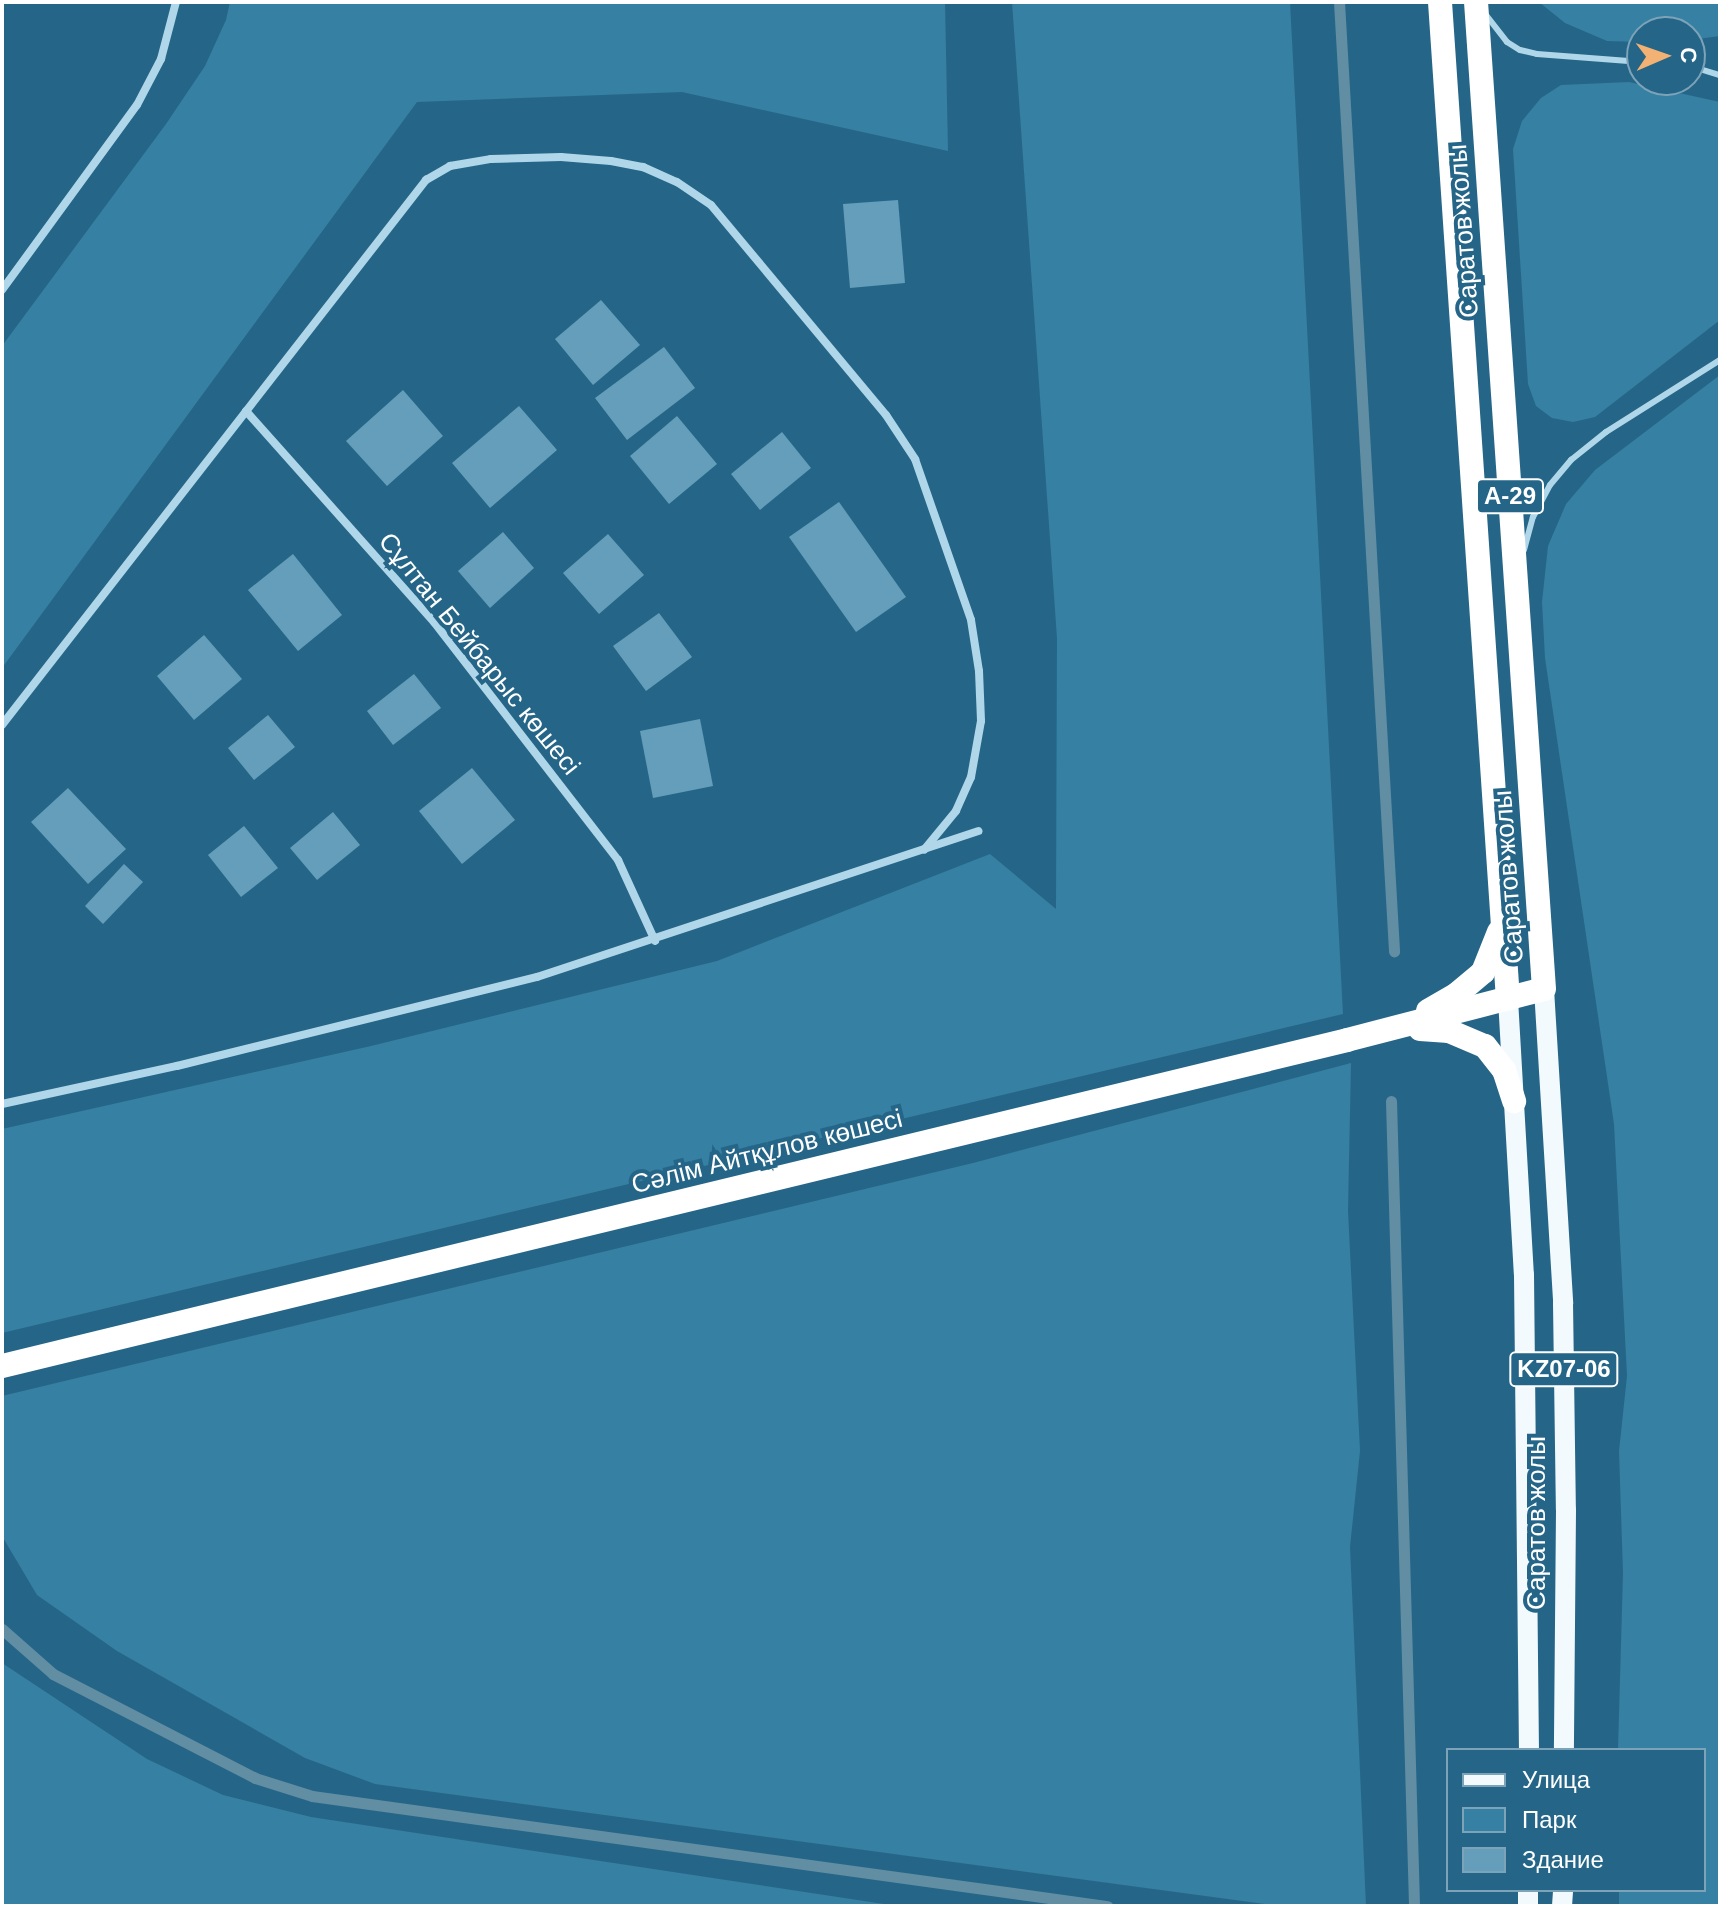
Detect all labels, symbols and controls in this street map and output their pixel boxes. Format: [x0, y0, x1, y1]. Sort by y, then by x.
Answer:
north arrow [1626, 16, 1706, 96]
text: С [1676, 47, 1701, 64]
street label: Саратов жолы [1442, 143, 1486, 319]
road number: A-29 [1474, 476, 1546, 516]
street label: Сұлтан Бейбарыс көшесі [372, 527, 586, 781]
street label: Саратов жолы [1487, 789, 1531, 965]
street label: Сәлім Айтқұлов көшесі [628, 1103, 906, 1201]
road number: KZ07-06 [1508, 1349, 1620, 1389]
street label: Саратов жолы [1521, 1436, 1553, 1610]
legend [1446, 1748, 1706, 1892]
text: Улица [1522, 1766, 1590, 1793]
text: Парк [1522, 1806, 1576, 1833]
text: Здание [1522, 1846, 1604, 1873]

